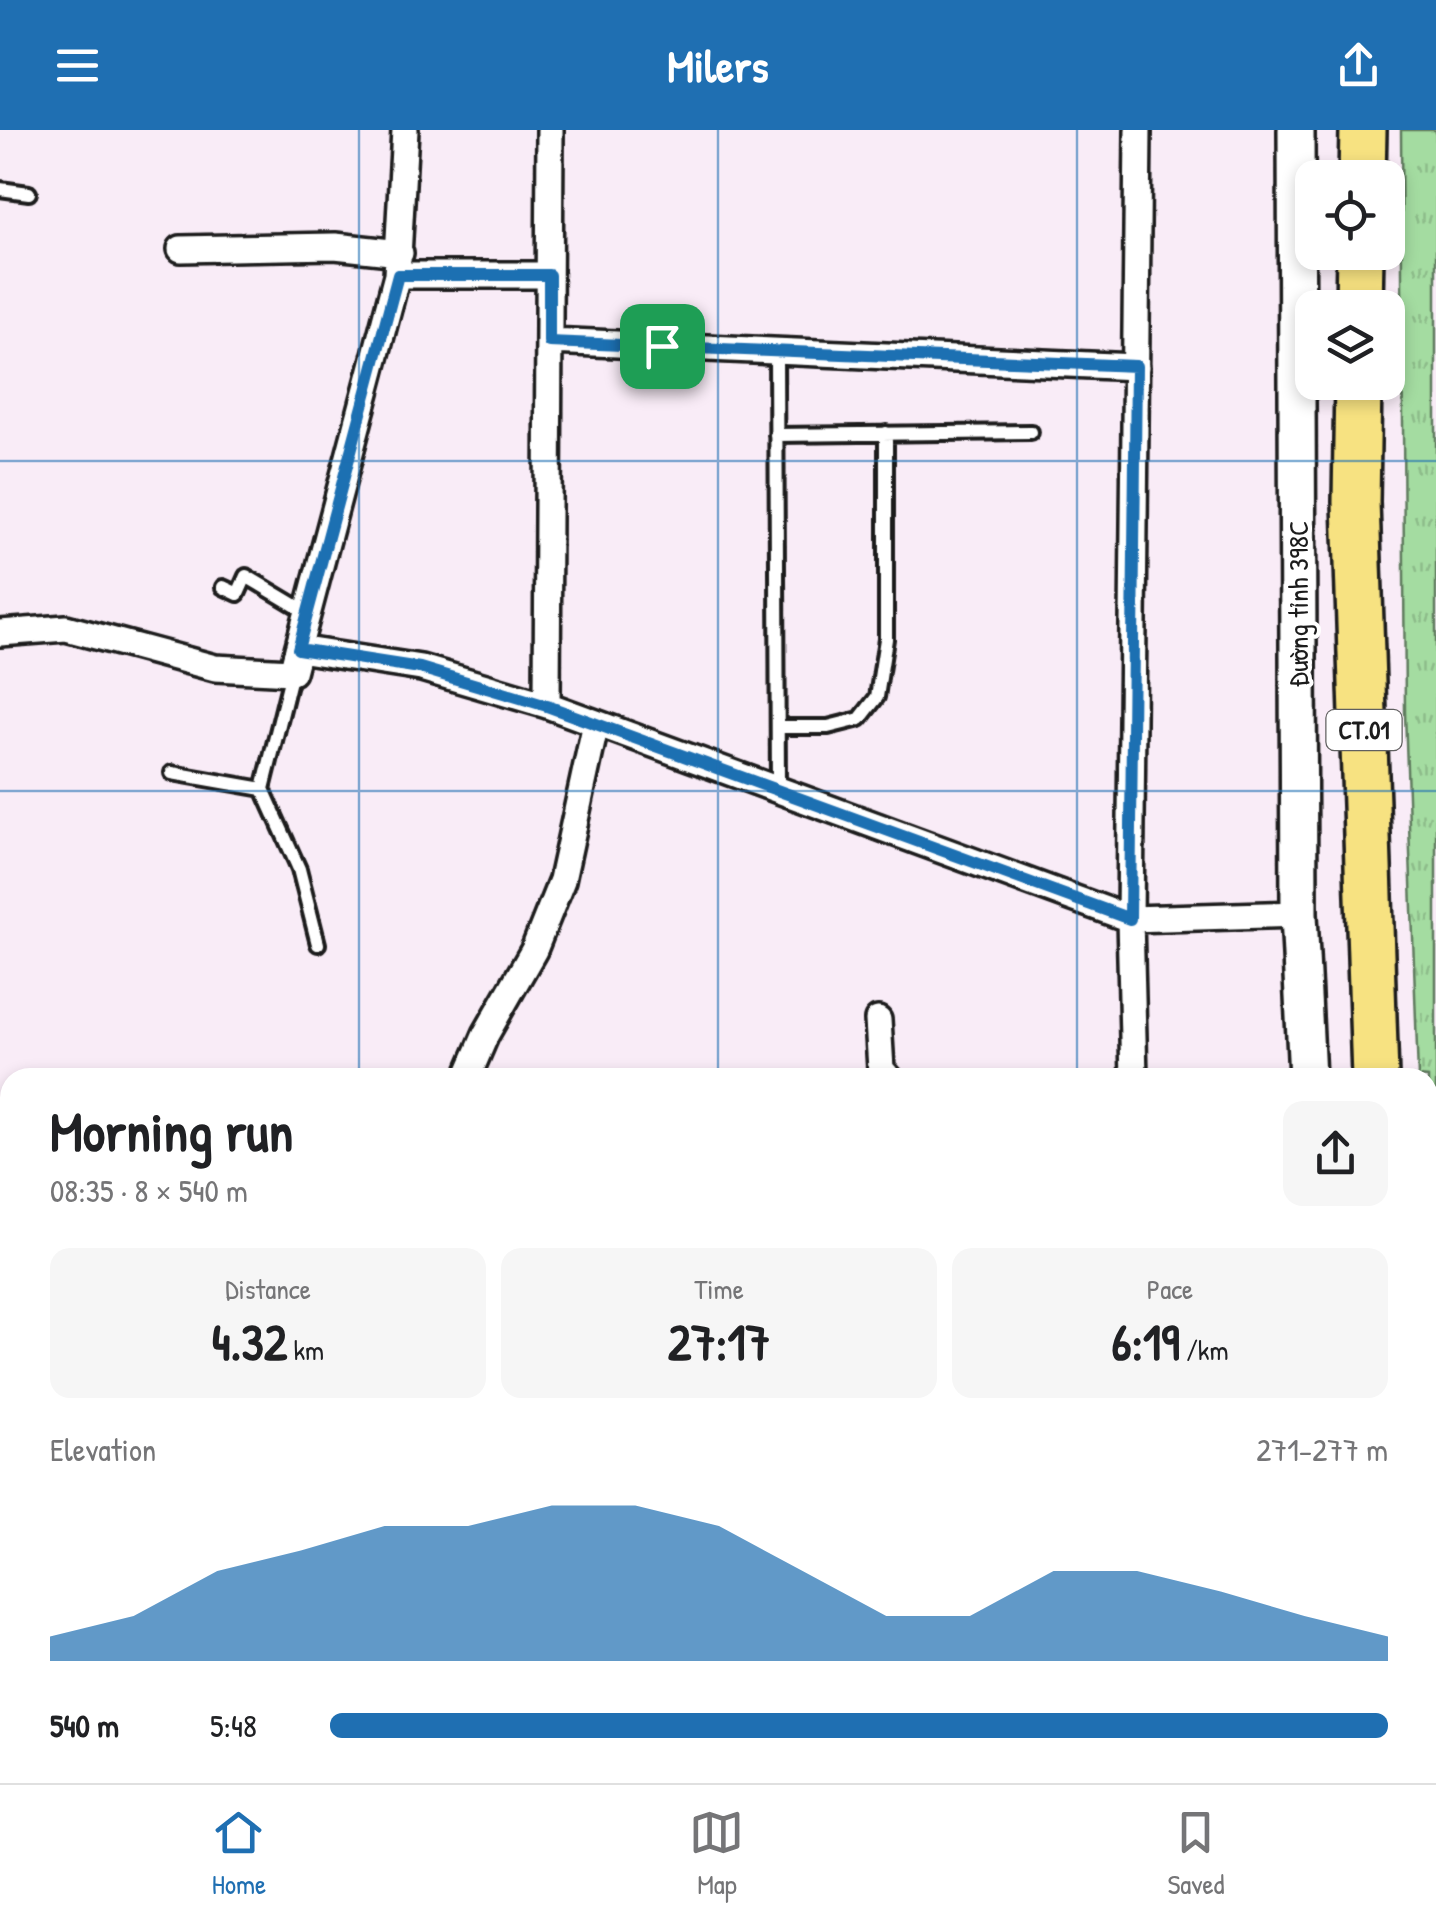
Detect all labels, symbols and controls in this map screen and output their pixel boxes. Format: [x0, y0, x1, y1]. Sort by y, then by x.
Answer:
text: Milers [667, 35, 769, 96]
icon: menu [50, 38, 105, 93]
icon: share [1331, 38, 1386, 93]
map controls [1295, 160, 1405, 400]
button: locate [1295, 160, 1405, 270]
button: layers [1295, 290, 1405, 400]
pin [620, 304, 705, 389]
icon: arrive [635, 319, 690, 374]
street label: Đường tỉnh 398C [1279, 521, 1317, 687]
road number: CT.01 [1326, 710, 1402, 750]
text: Morning run [50, 1094, 293, 1168]
button: share [1283, 1101, 1388, 1206]
text: 08:35 · 8 × 540 m [50, 1169, 248, 1212]
text: Distance [225, 1270, 311, 1308]
text: Time [694, 1270, 744, 1308]
text: Pace [1147, 1270, 1193, 1308]
text: 4.32 [212, 1308, 287, 1376]
text: 27:17 [668, 1308, 770, 1376]
text: 6:19 [1111, 1308, 1180, 1376]
text: km [287, 1331, 324, 1369]
text: /km [1180, 1331, 1229, 1369]
text: Elevation [50, 1428, 156, 1471]
text: 271–277 m [1256, 1428, 1388, 1471]
text: 540 m [50, 1704, 119, 1747]
text: 5:48 [210, 1704, 257, 1747]
tab: Home [211, 1805, 266, 1903]
tab: Map [689, 1805, 744, 1903]
tab: Saved [1167, 1805, 1225, 1903]

